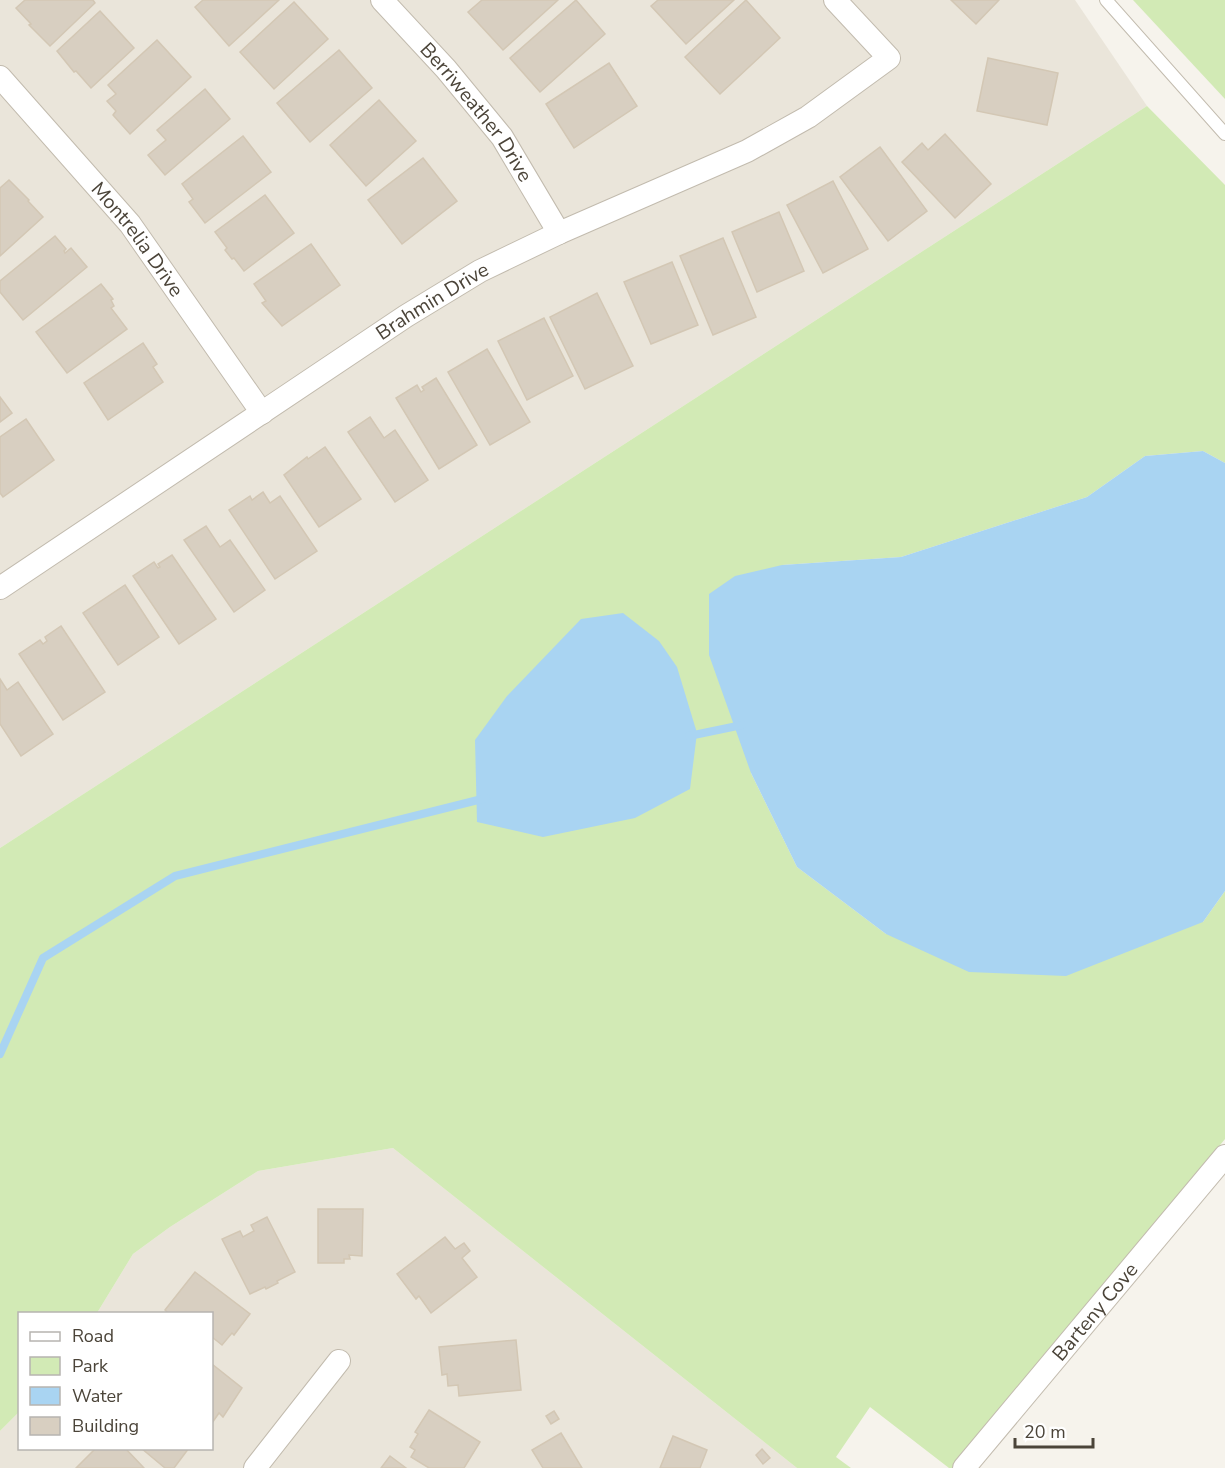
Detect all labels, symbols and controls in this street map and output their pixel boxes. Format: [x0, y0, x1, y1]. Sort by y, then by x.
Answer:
street label: Berriweather Drive [414, 36, 539, 187]
street label: Montrelia Drive [85, 176, 190, 302]
street label: Brahmin Drive [370, 255, 493, 346]
street label: Barteny Cove [1046, 1257, 1144, 1366]
legend [18, 1312, 213, 1450]
text: Road [72, 1324, 114, 1348]
text: Park [72, 1354, 109, 1378]
text: Water [72, 1384, 123, 1408]
scale bar [1015, 1411, 1093, 1449]
text: Building [72, 1414, 139, 1438]
text: 20 m [1024, 1420, 1066, 1444]

